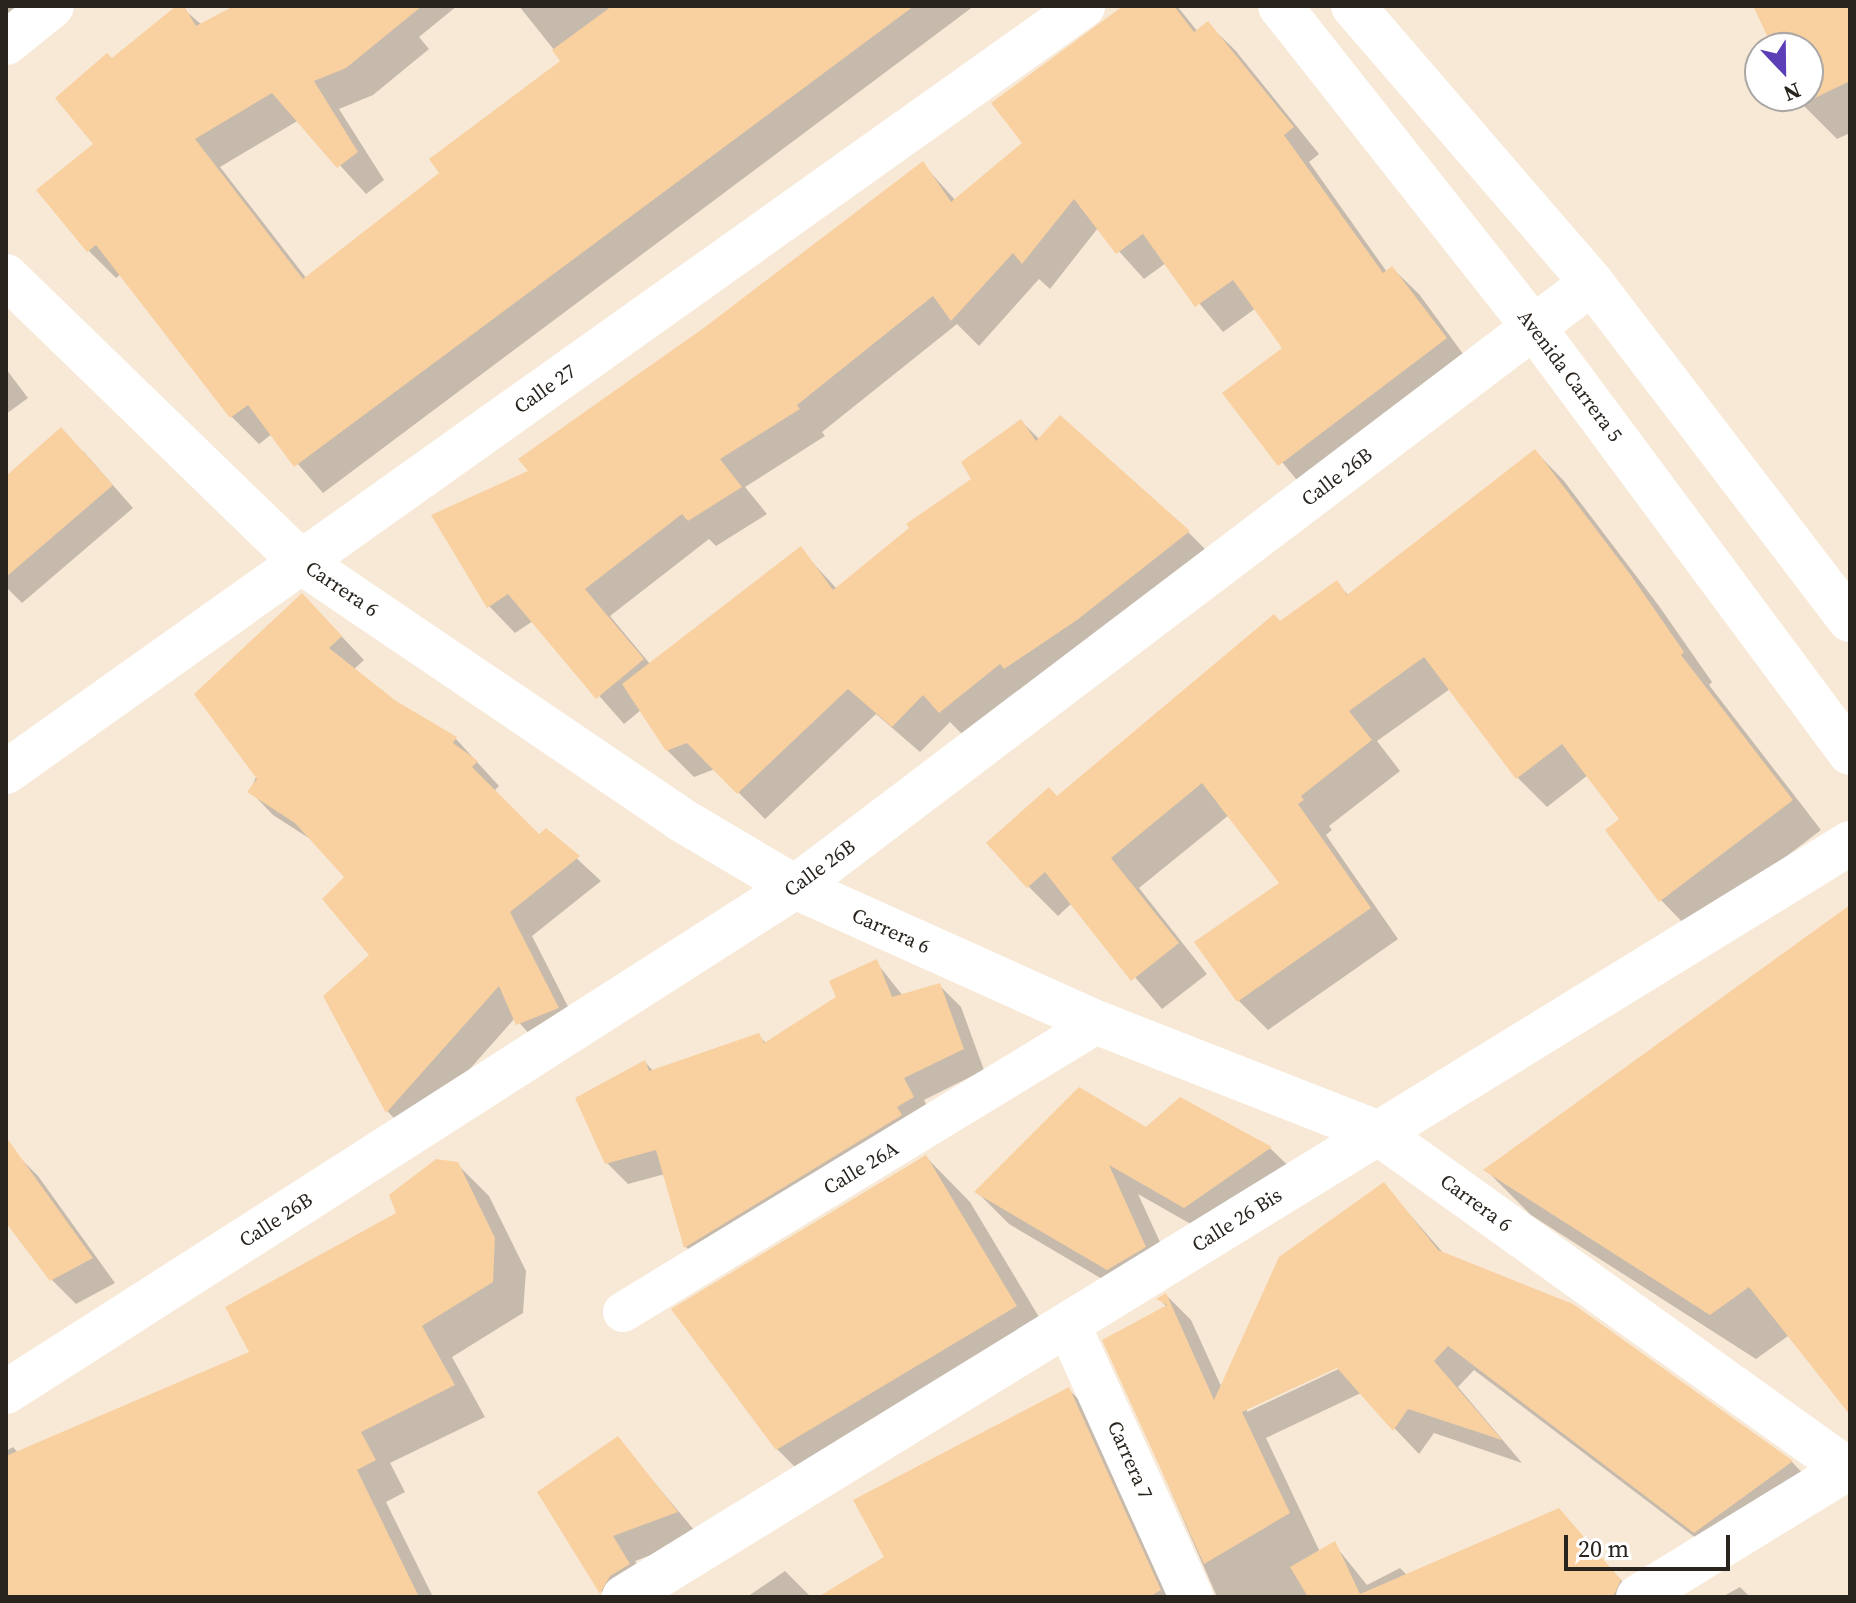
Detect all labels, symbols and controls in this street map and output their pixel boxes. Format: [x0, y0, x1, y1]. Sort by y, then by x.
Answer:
north arrow [1744, 32, 1824, 112]
text: N [1779, 75, 1805, 109]
street label: Avenida Carrera 5 [1513, 305, 1627, 447]
street label: Calle 27 [510, 359, 580, 419]
street label: Calle 26B [1297, 443, 1377, 511]
street label: Carrera 6 [301, 556, 383, 622]
street label: Calle 26B [780, 834, 860, 902]
street label: Carrera 6 [848, 903, 934, 959]
street label: Calle 26A [819, 1136, 903, 1200]
street label: Carrera 6 [1435, 1169, 1517, 1237]
street label: Calle 26 Bis [1188, 1183, 1286, 1257]
street label: Calle 26B [235, 1188, 317, 1252]
street label: Carrera 7 [1102, 1417, 1158, 1503]
scale bar [1568, 1519, 1734, 1569]
text: 20 m [1578, 1532, 1629, 1565]

